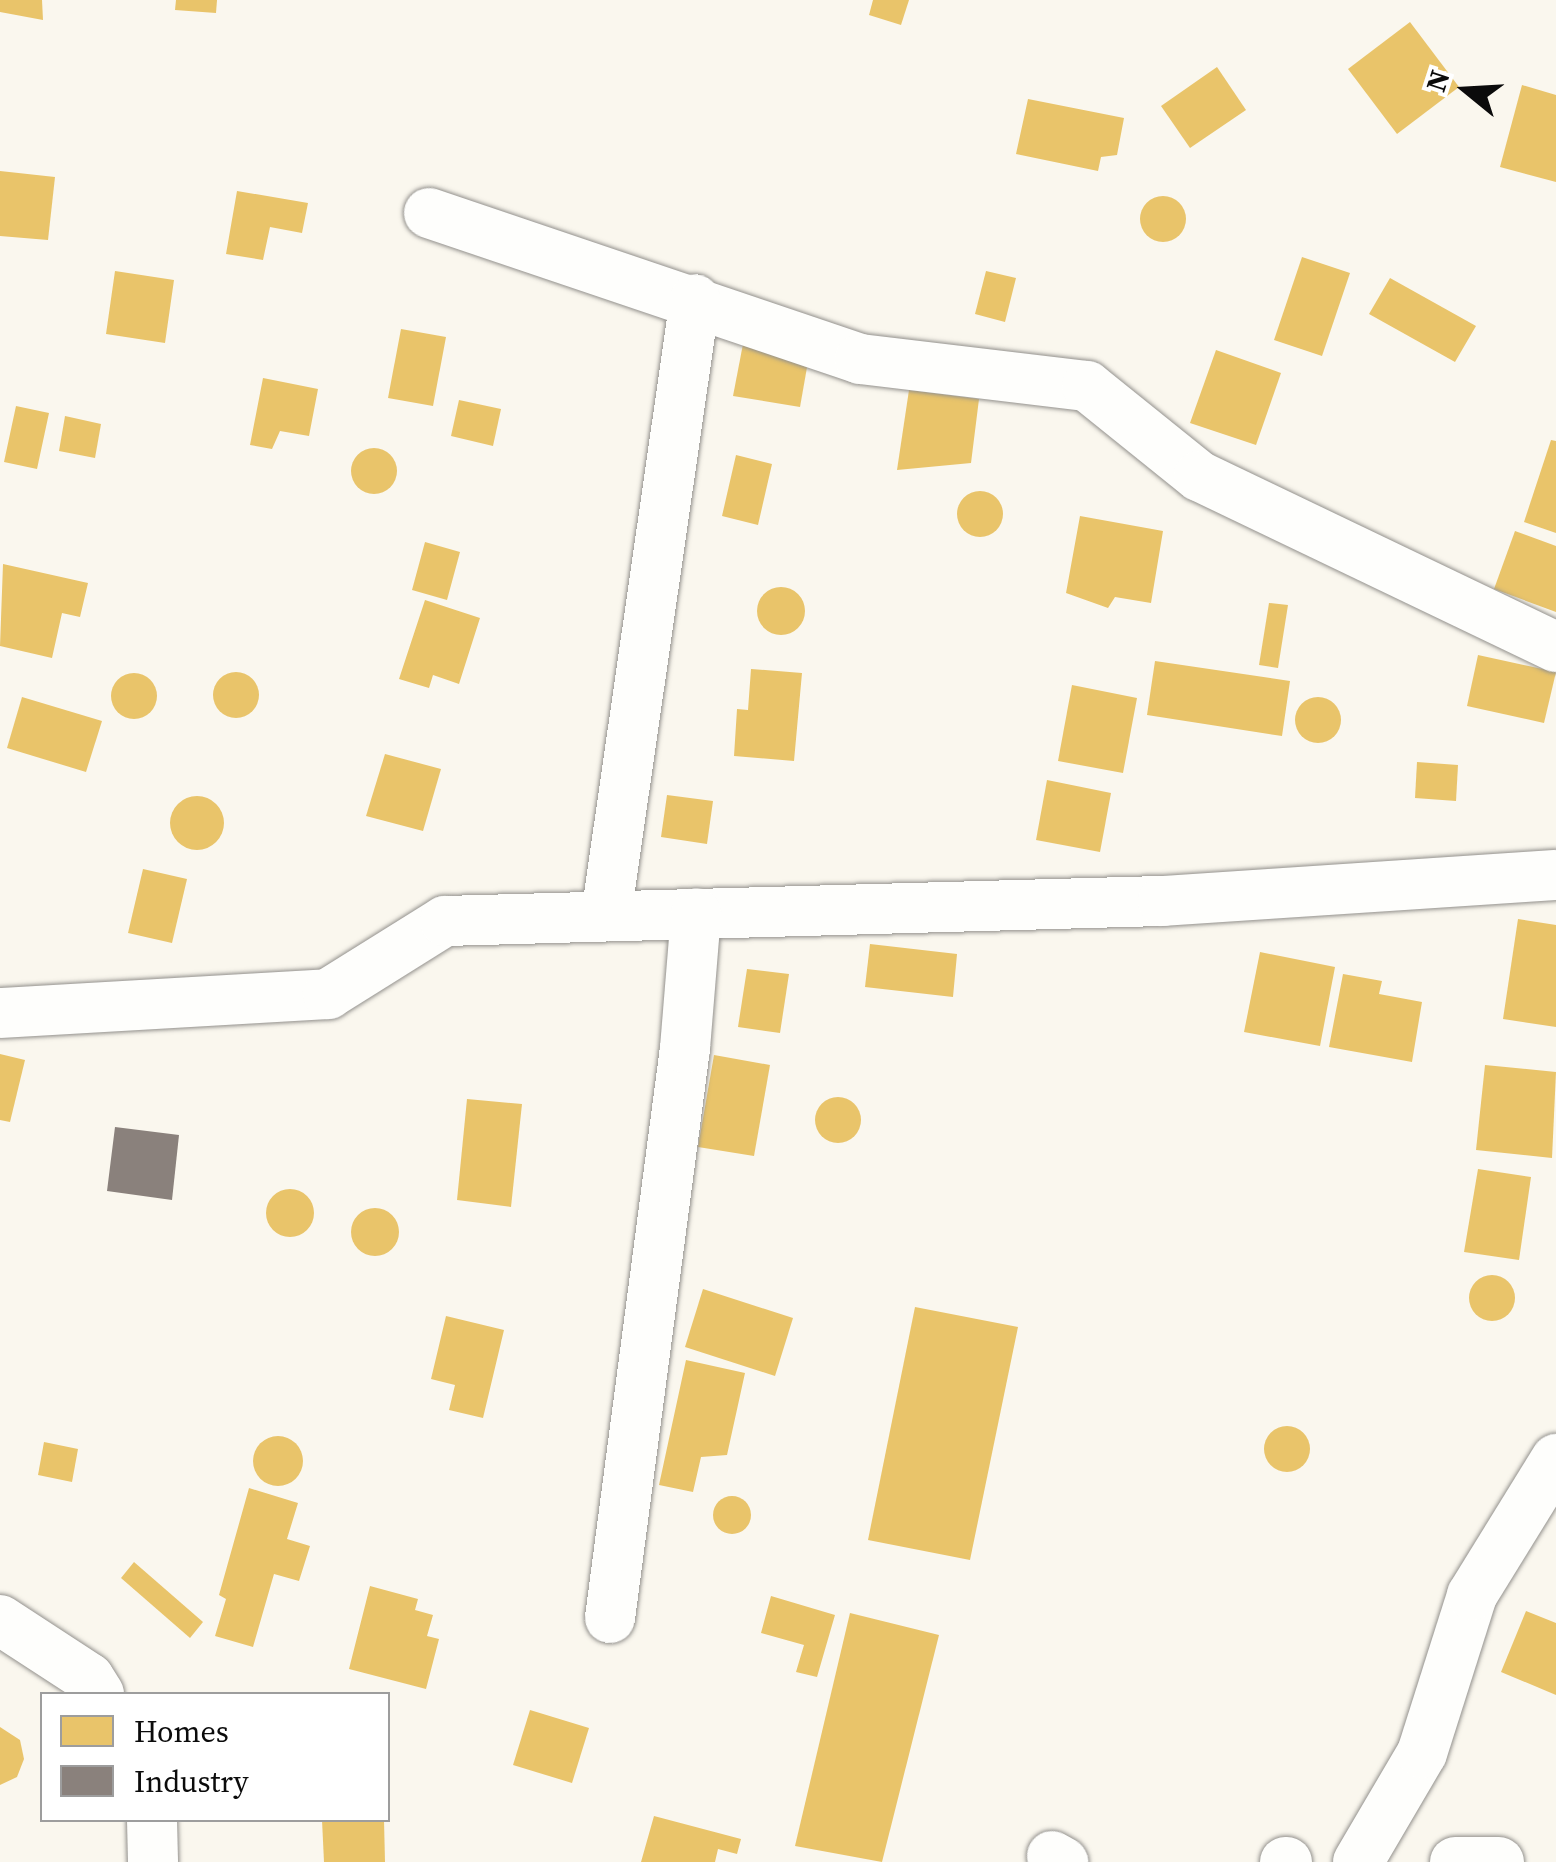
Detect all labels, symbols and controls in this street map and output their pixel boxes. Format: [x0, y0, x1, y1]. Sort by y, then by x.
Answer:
north arrow [1416, 40, 1516, 140]
text: N [1416, 65, 1459, 96]
legend [40, 1692, 390, 1822]
text: Homes [134, 1711, 229, 1752]
text: Industry [134, 1761, 249, 1802]

